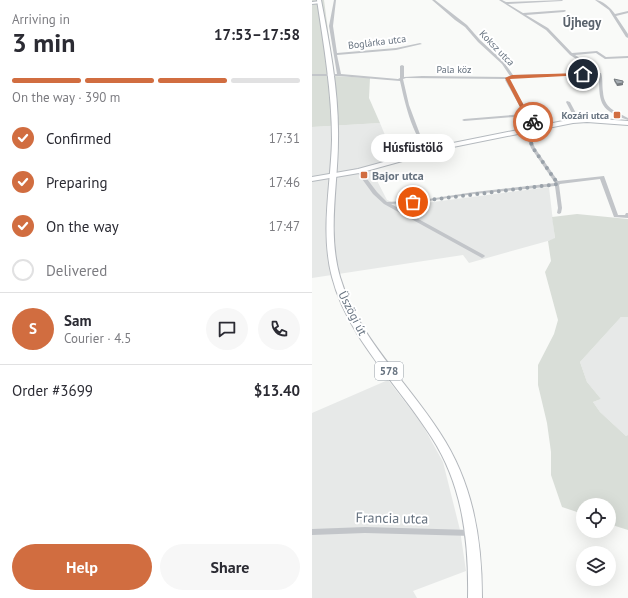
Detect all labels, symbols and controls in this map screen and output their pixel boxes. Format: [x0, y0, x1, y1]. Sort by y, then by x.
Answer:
text: Arriving in [12, 11, 70, 28]
district label: Újhegy [563, 14, 602, 31]
text: 17:53–17:58 [214, 25, 300, 44]
text: 3 min [12, 26, 75, 59]
street label: Koksz utca [477, 27, 517, 69]
street label: Boglárka utca [347, 32, 407, 52]
pin [566, 57, 600, 91]
street label: Pala köz [436, 63, 472, 76]
icon: home [572, 63, 594, 85]
text: On the way · 390 m [12, 89, 120, 106]
courier [513, 102, 553, 142]
place label: Kozári utca [562, 109, 609, 122]
marker: Kozári utca [612, 110, 622, 120]
icon: bike [522, 111, 544, 133]
icon: check [12, 127, 34, 149]
text: Confirmed [46, 129, 111, 148]
text: 17:31 [269, 130, 300, 147]
callout: Húsfüstölő [371, 134, 455, 162]
text: Húsfüstölő [383, 139, 443, 156]
place label: Bajor utca [372, 168, 424, 183]
marker: Bajor utca [359, 170, 369, 180]
icon: check [12, 171, 34, 193]
text: Preparing [46, 173, 108, 192]
text: 17:46 [269, 174, 300, 191]
pin [396, 185, 430, 219]
icon: bag [402, 191, 424, 213]
icon: check [12, 215, 34, 237]
text: On the way [46, 217, 119, 236]
text: 17:47 [269, 218, 300, 235]
text: Delivered [46, 261, 107, 280]
street label: Üszögi út [335, 288, 371, 338]
button: chat [206, 308, 248, 350]
button: phone [258, 308, 300, 350]
text: Sam [64, 311, 91, 330]
text: S [29, 319, 37, 338]
text: Courier · 4.5 [64, 330, 131, 347]
road number: 578 [375, 362, 403, 380]
text: Order #3699 [12, 381, 93, 400]
text: $13.40 [254, 381, 300, 400]
map controls [576, 498, 616, 586]
button: locate [576, 498, 616, 538]
street label: Francia utca [355, 508, 429, 528]
button: Help [12, 544, 152, 590]
button: Share [160, 544, 300, 590]
button: layers [576, 546, 616, 586]

